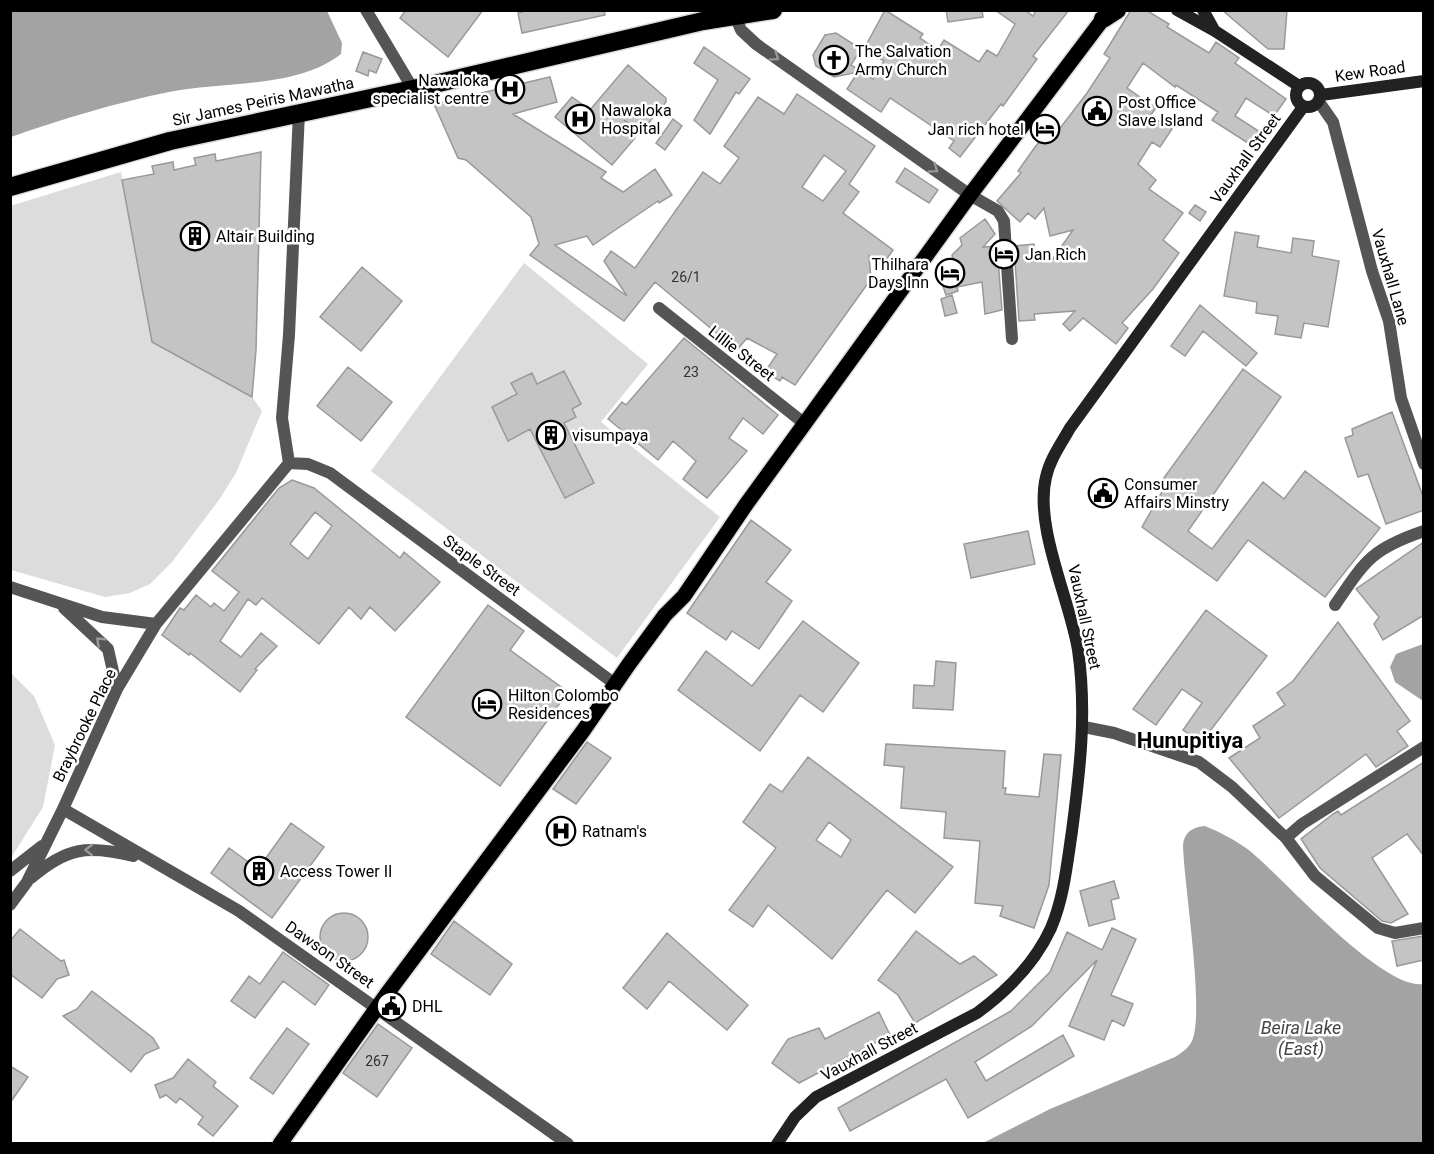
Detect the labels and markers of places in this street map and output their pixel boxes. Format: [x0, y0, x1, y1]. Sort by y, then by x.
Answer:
place label: The Salvation Army Church [855, 42, 951, 79]
church icon: The Salvation Army Church [818, 44, 850, 76]
place label: Nawaloka specialist centre [372, 71, 489, 108]
hospital icon: Nawaloka specialist centre [494, 73, 526, 105]
place label: Post Office Slave Island [1118, 93, 1203, 130]
public building icon: Post Office Slave Island [1081, 95, 1113, 127]
place label: Nawaloka Hospital [601, 101, 672, 138]
hospital icon: Nawaloka Hospital [564, 103, 596, 135]
hotel icon: Jan rich hotel [1029, 113, 1061, 145]
place label: Jan rich hotel [928, 120, 1024, 139]
building icon: Altair Building [179, 220, 211, 252]
place label: Altair Building [216, 227, 315, 246]
hotel icon: Jan Rich [988, 238, 1020, 270]
place label: Jan Rich [1025, 245, 1086, 264]
place label: Thilhara Days Inn [868, 255, 929, 292]
hotel icon: Thilhara Days Inn [934, 257, 966, 289]
building icon: visumpaya [535, 419, 567, 451]
place label: visumpaya [572, 426, 648, 445]
place label: Consumer Affairs Minstry [1124, 475, 1230, 512]
public building icon: Consumer Affairs Minstry [1087, 477, 1119, 509]
place label: Hilton Colombo Residences [508, 686, 619, 723]
hotel icon: Hilton Colombo Residences [471, 688, 503, 720]
hospital icon: Ratnam's [545, 815, 577, 847]
place label: Ratnam's [582, 822, 647, 841]
building icon: Access Tower II [243, 855, 275, 887]
place label: Access Tower II [280, 862, 392, 881]
public building icon: DHL [375, 990, 407, 1022]
place label: DHL [412, 997, 443, 1016]

